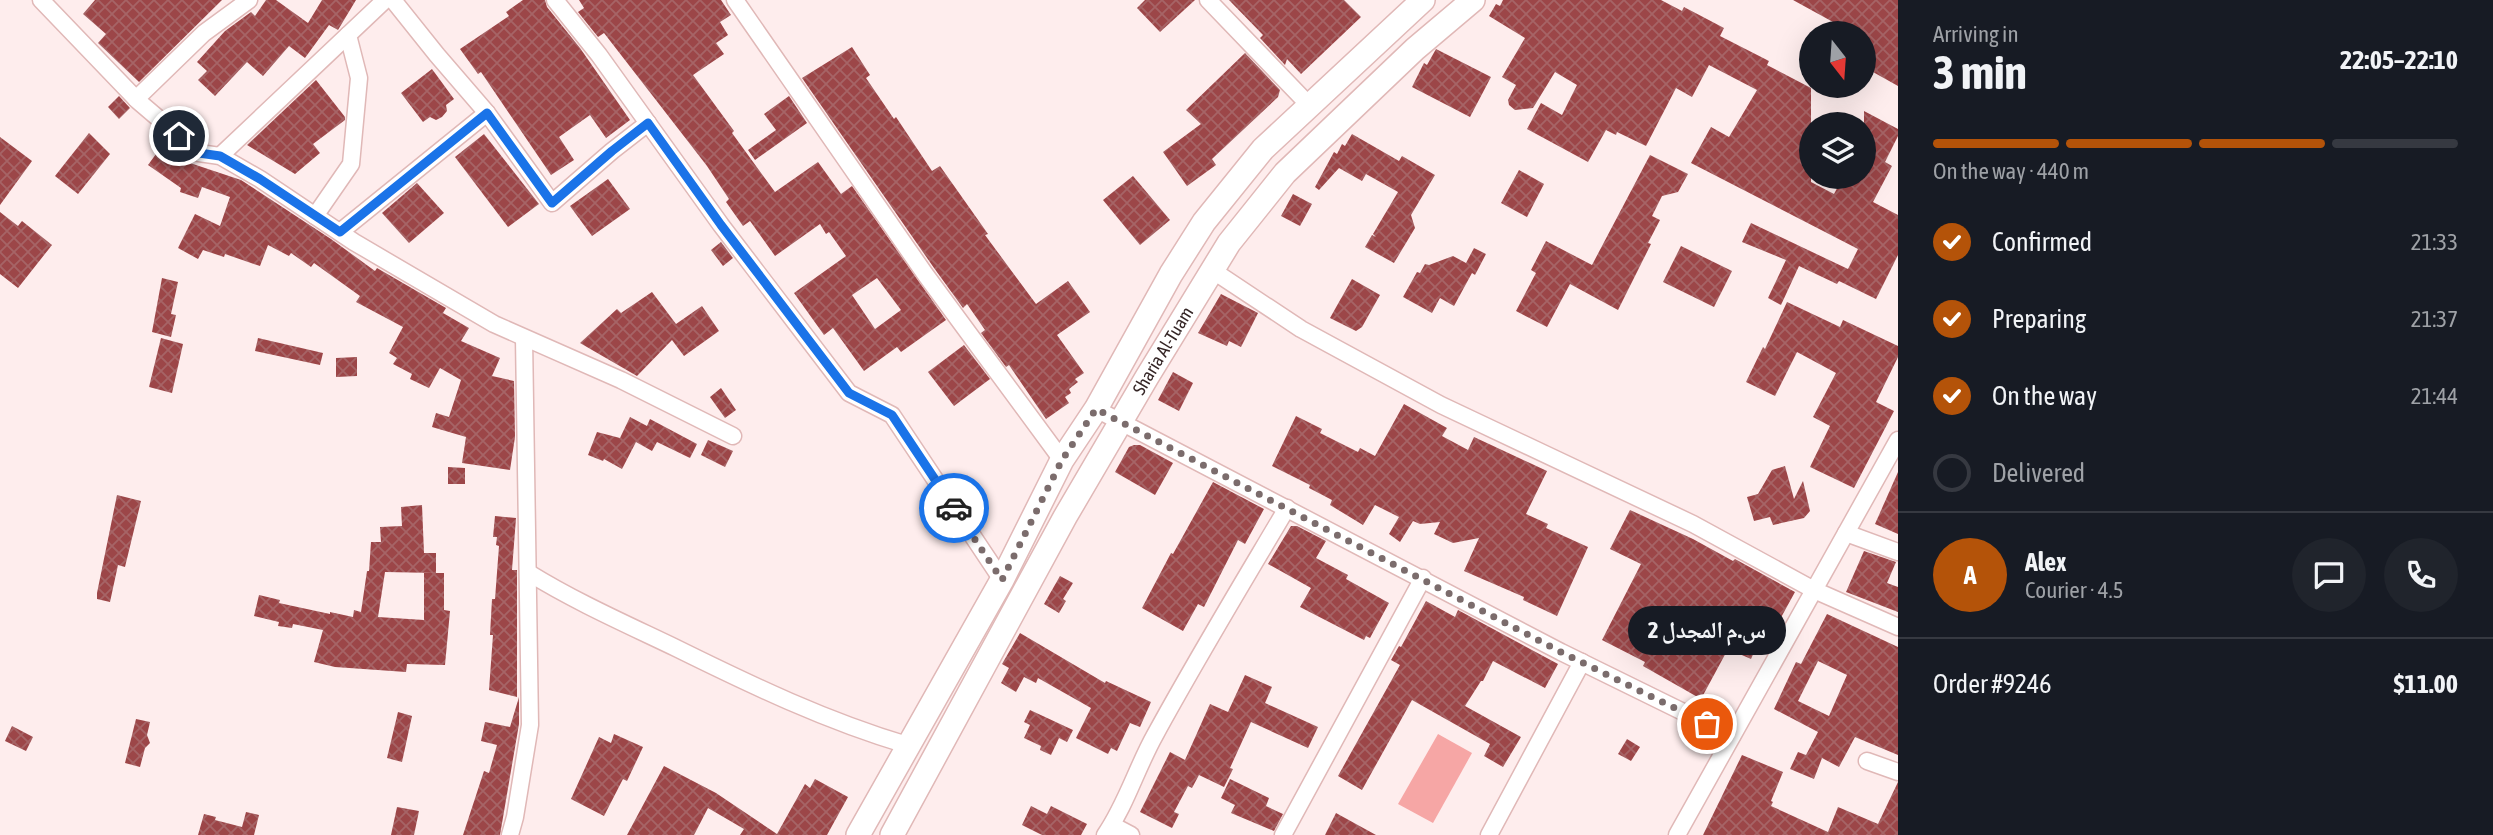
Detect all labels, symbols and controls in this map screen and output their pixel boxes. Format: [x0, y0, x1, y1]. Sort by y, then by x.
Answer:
north arrow [1799, 21, 1876, 98]
map controls [1799, 21, 1876, 189]
text: Arriving in [1933, 21, 2019, 47]
text: 22:05–22:10 [2340, 45, 2458, 75]
text: 3 min [1933, 46, 2027, 99]
pin [149, 106, 209, 166]
button: layers [1799, 112, 1876, 189]
icon: home [160, 117, 198, 155]
text: On the way · 440 m [1933, 158, 2089, 184]
icon: check [1933, 223, 1971, 261]
text: Confirmed [1992, 227, 2092, 257]
text: 21:33 [2411, 229, 2458, 255]
icon: check [1933, 300, 1971, 338]
street label: Sharia Al-Tuam [1128, 303, 1197, 398]
text: Preparing [1992, 304, 2086, 334]
text: 21:37 [2411, 306, 2458, 332]
icon: check [1933, 377, 1971, 415]
text: On the way [1992, 381, 2097, 411]
text: 21:44 [2411, 383, 2458, 409]
text: Delivered [1992, 458, 2085, 488]
courier [919, 473, 989, 543]
icon: car [935, 489, 973, 527]
button: chat [2292, 538, 2366, 612]
button: phone [2384, 538, 2458, 612]
text: Alex [2025, 547, 2066, 577]
text: A [1964, 560, 1976, 590]
text: Courier · 4.5 [2025, 577, 2124, 603]
callout: س.م المجدل 2 [1628, 605, 1786, 654]
text: س.م المجدل 2 [1648, 617, 1766, 643]
text: Order #9246 [1933, 669, 2052, 699]
text: $11.00 [2394, 669, 2458, 699]
pin [1677, 694, 1737, 754]
icon: bag [1688, 705, 1726, 743]

